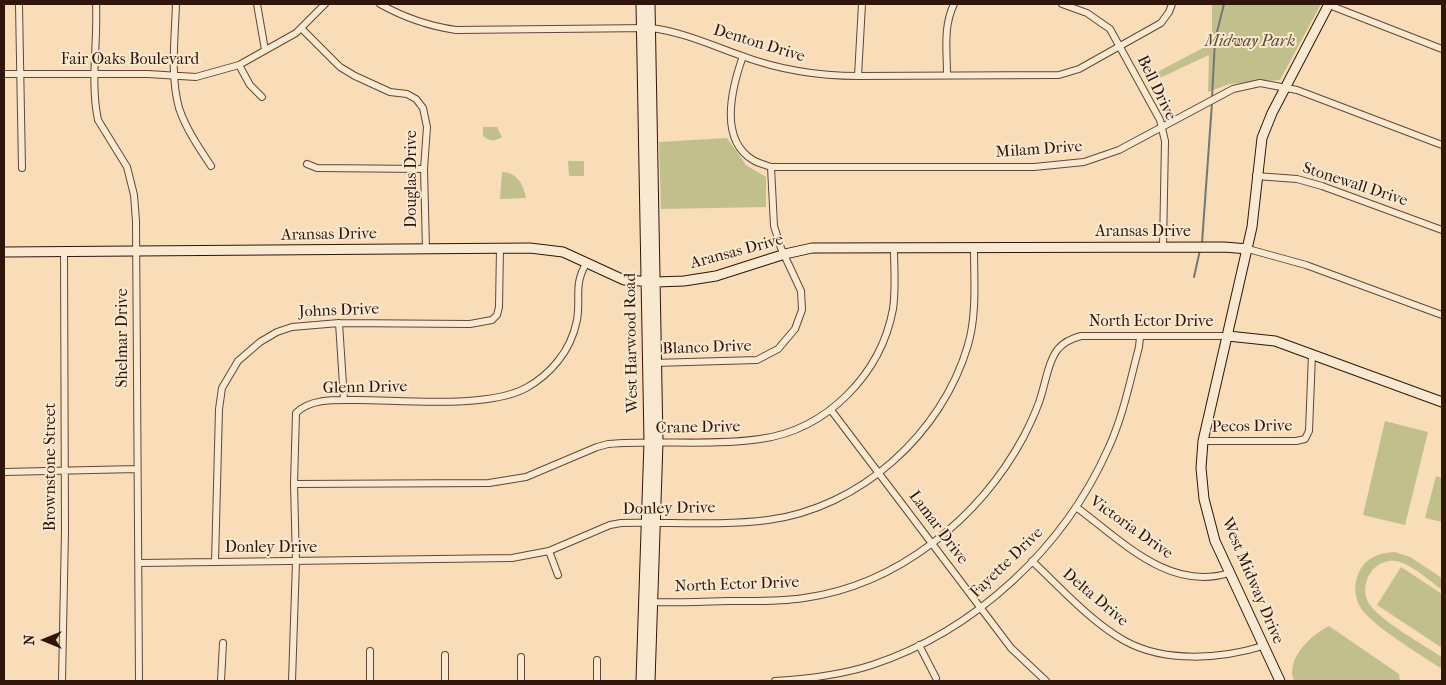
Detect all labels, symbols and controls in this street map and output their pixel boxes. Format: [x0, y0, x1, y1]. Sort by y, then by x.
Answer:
street label: Denton Drive [711, 21, 807, 67]
park label: Midway Park [1205, 32, 1295, 52]
street label: Fair Oaks Boulevard [61, 50, 199, 70]
street label: Bell Drive [1132, 53, 1180, 123]
street label: Douglas Drive [402, 130, 422, 228]
street label: Milam Drive [995, 137, 1083, 163]
street label: Stonewall Drive [1300, 159, 1410, 211]
street label: Aransas Drive [1095, 222, 1191, 242]
street label: Aransas Drive [281, 225, 377, 245]
street label: Aransas Drive [688, 230, 786, 274]
street label: West Harwood Road [621, 273, 643, 413]
street label: Shelmar Drive [113, 288, 133, 388]
street label: Johns Drive [299, 300, 379, 322]
street label: North Ector Drive [1089, 312, 1213, 332]
street label: Blanco Drive [662, 337, 752, 359]
street label: Glenn Drive [323, 378, 407, 398]
street label: Brownstone Street [41, 403, 61, 531]
street label: Pecos Drive [1211, 417, 1293, 437]
street label: Crane Drive [656, 418, 740, 438]
street label: Lamar Drive [904, 487, 972, 569]
street label: Victoria Drive [1086, 492, 1176, 564]
street label: Donley Drive [623, 499, 715, 519]
street label: West Midway Drive [1217, 515, 1287, 647]
street label: Fayette Drive [967, 524, 1047, 602]
street label: Donley Drive [225, 538, 317, 558]
street label: Delta Drive [1058, 565, 1132, 631]
street label: North Ector Drive [674, 573, 800, 597]
north arrow [20, 615, 70, 665]
text: N [21, 635, 38, 645]

